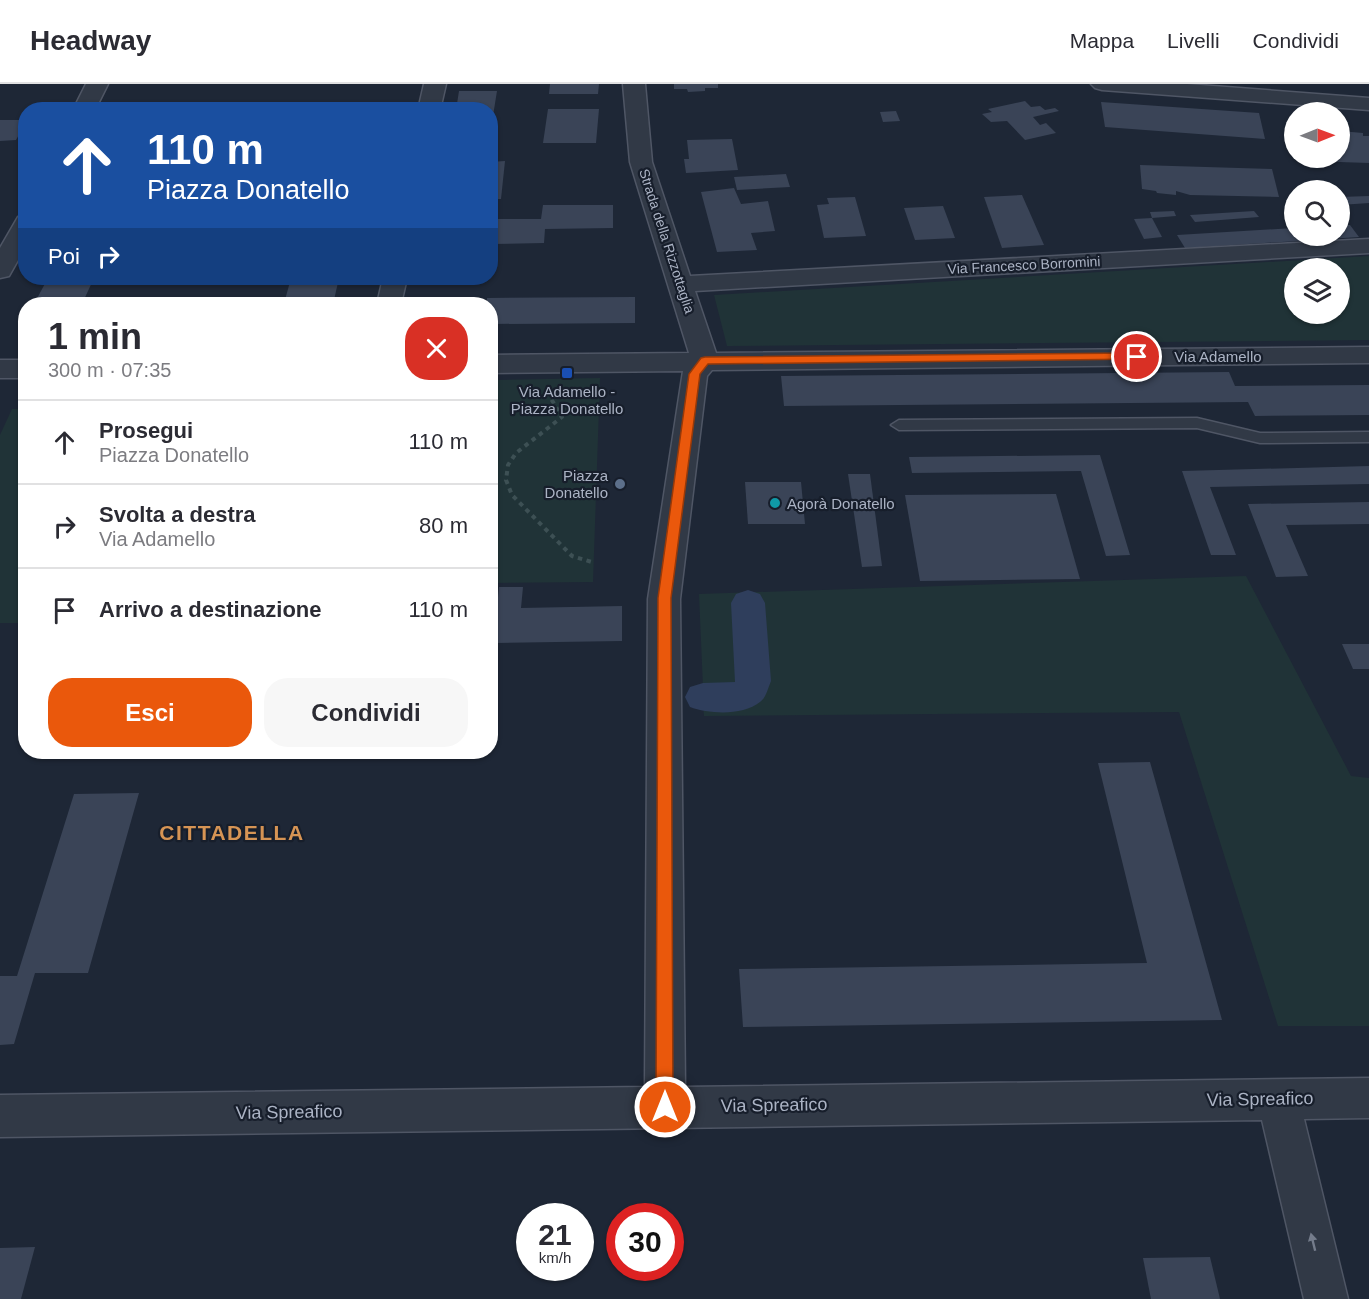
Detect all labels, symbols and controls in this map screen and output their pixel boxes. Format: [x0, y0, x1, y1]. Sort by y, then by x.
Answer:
text: Headway [30, 25, 151, 56]
text: Mappa [1070, 29, 1134, 52]
text: Livelli [1167, 29, 1220, 52]
text: Condividi [1253, 29, 1339, 52]
north arrow [1284, 102, 1350, 168]
map controls [1284, 102, 1350, 324]
icon: ahead [48, 126, 126, 204]
text: 110 m [147, 126, 264, 173]
street label: Strada della Rizzottaglia [636, 167, 698, 315]
text: Piazza Donatello [147, 175, 350, 205]
button: search [1284, 180, 1350, 246]
icon: right [92, 240, 125, 273]
text: Poi [48, 244, 80, 269]
street label: Via Francesco Borromini [947, 253, 1101, 277]
button: layers [1284, 258, 1350, 324]
text: 1 min [48, 316, 142, 357]
button: close [405, 317, 468, 380]
pin [1111, 331, 1162, 382]
icon: arrive [1120, 340, 1153, 373]
street label: Via Adamello [1174, 348, 1262, 365]
text: 300 m · 07:35 [48, 359, 171, 381]
marker: Via Adamello - Piazza Donatello [560, 366, 574, 380]
place label: Via Adamello - Piazza Donatello [511, 383, 623, 417]
text: Prosegui [99, 418, 193, 443]
icon: ahead [48, 426, 81, 459]
text: 110 m [408, 429, 468, 454]
text: Piazza Donatello [99, 444, 249, 466]
place label: Piazza Donatello [545, 467, 609, 501]
marker: Piazza Donatello [613, 477, 627, 491]
place label: Agorà Donatello [787, 495, 895, 512]
marker: Agorà Donatello [768, 496, 782, 510]
text: Svolta a destra [99, 502, 256, 527]
icon: right [48, 510, 81, 543]
text: 80 m [419, 513, 468, 538]
text: Via Adamello [99, 528, 215, 550]
icon: arrive [48, 594, 81, 627]
text: Arrivo a destinazione [99, 597, 322, 622]
text: 110 m [408, 597, 468, 622]
button: Esci [48, 678, 252, 747]
button: Condividi [264, 678, 468, 747]
district label: CITTADELLA [159, 821, 305, 844]
position arrow [633, 1075, 697, 1139]
street label: Via Spreafico [1206, 1088, 1314, 1110]
street label: Via Spreafico [720, 1094, 828, 1116]
street label: Via Spreafico [235, 1101, 343, 1123]
speed limit sign: 30 [606, 1203, 684, 1281]
text: 21 [538, 1218, 572, 1251]
one-way arrow [1307, 1233, 1317, 1251]
text: km/h [539, 1249, 571, 1266]

